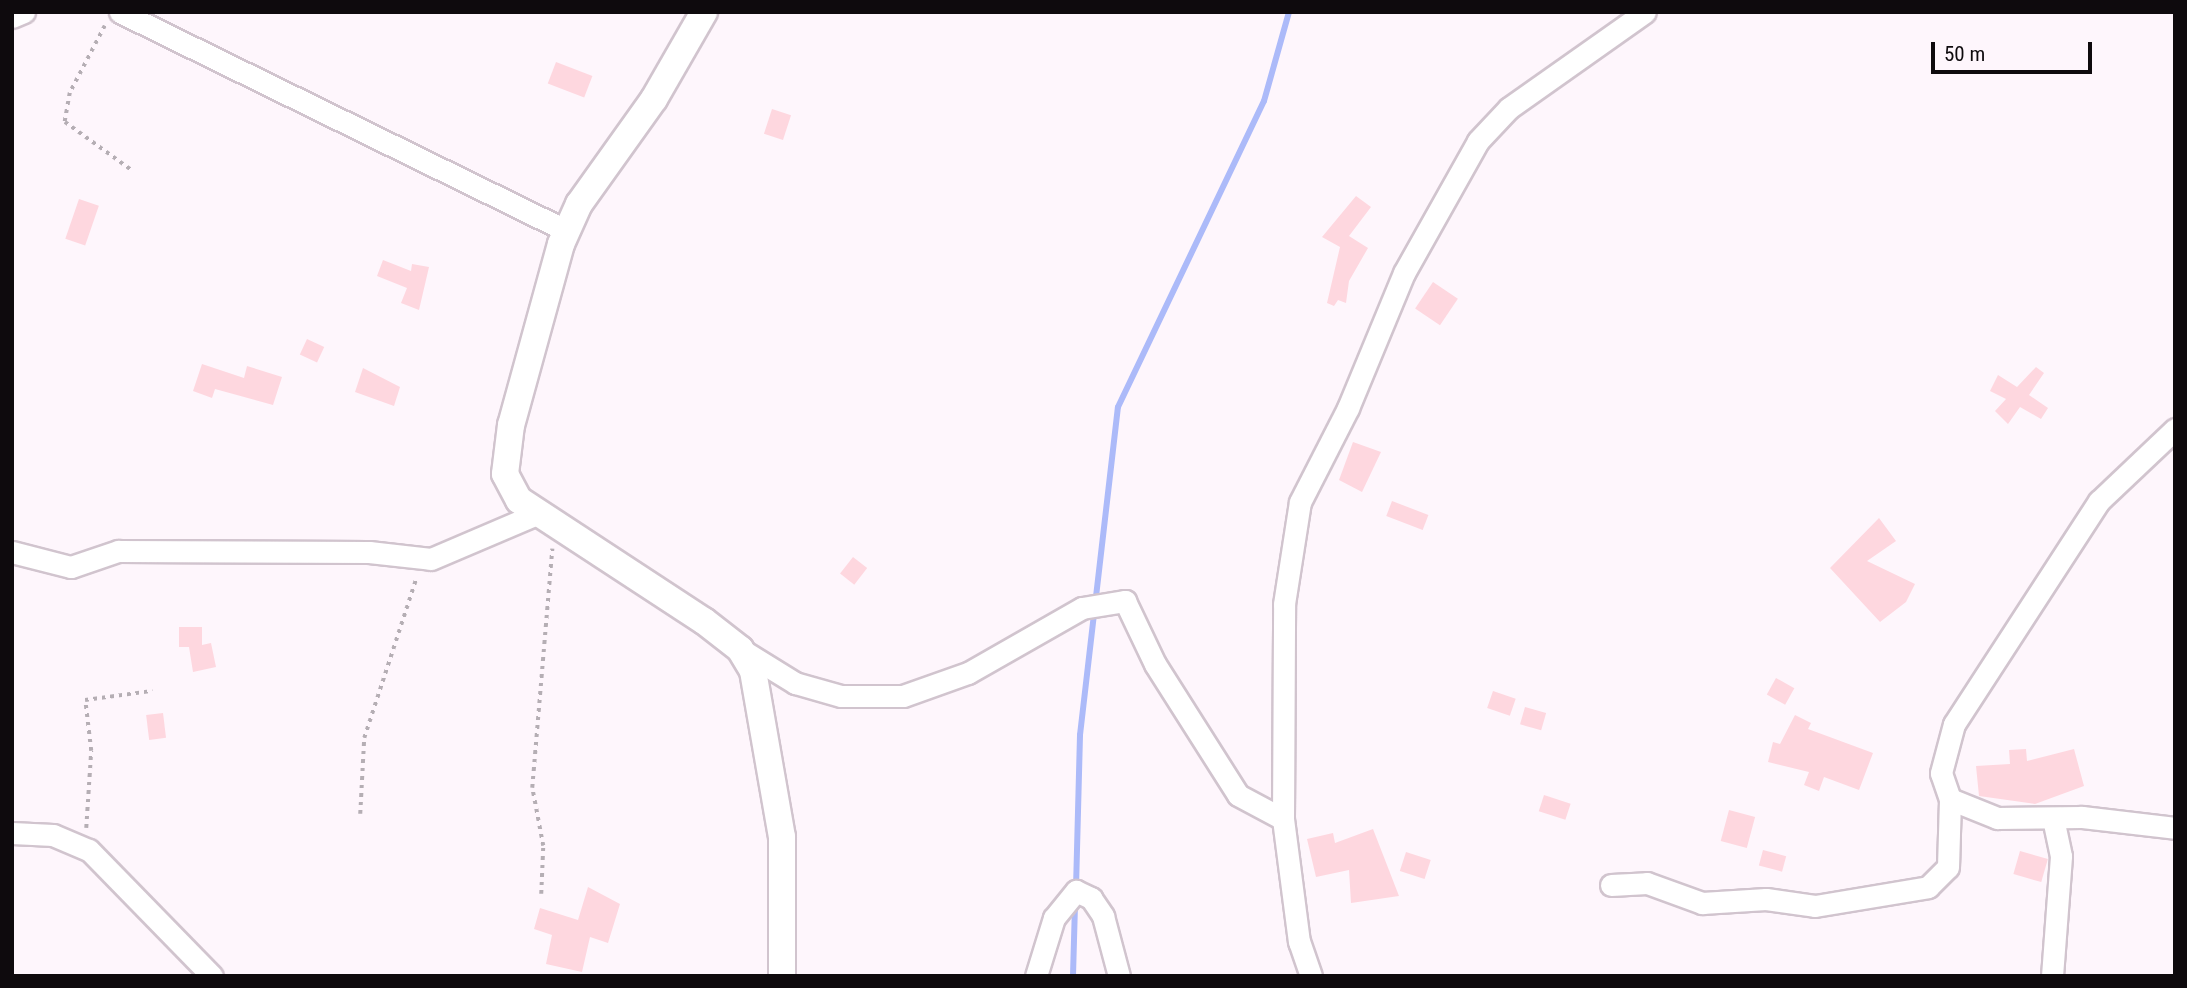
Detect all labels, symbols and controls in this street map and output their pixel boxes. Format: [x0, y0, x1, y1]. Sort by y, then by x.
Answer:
scale bar [1935, 28, 2096, 72]
text: 50 m [1944, 42, 1985, 66]

